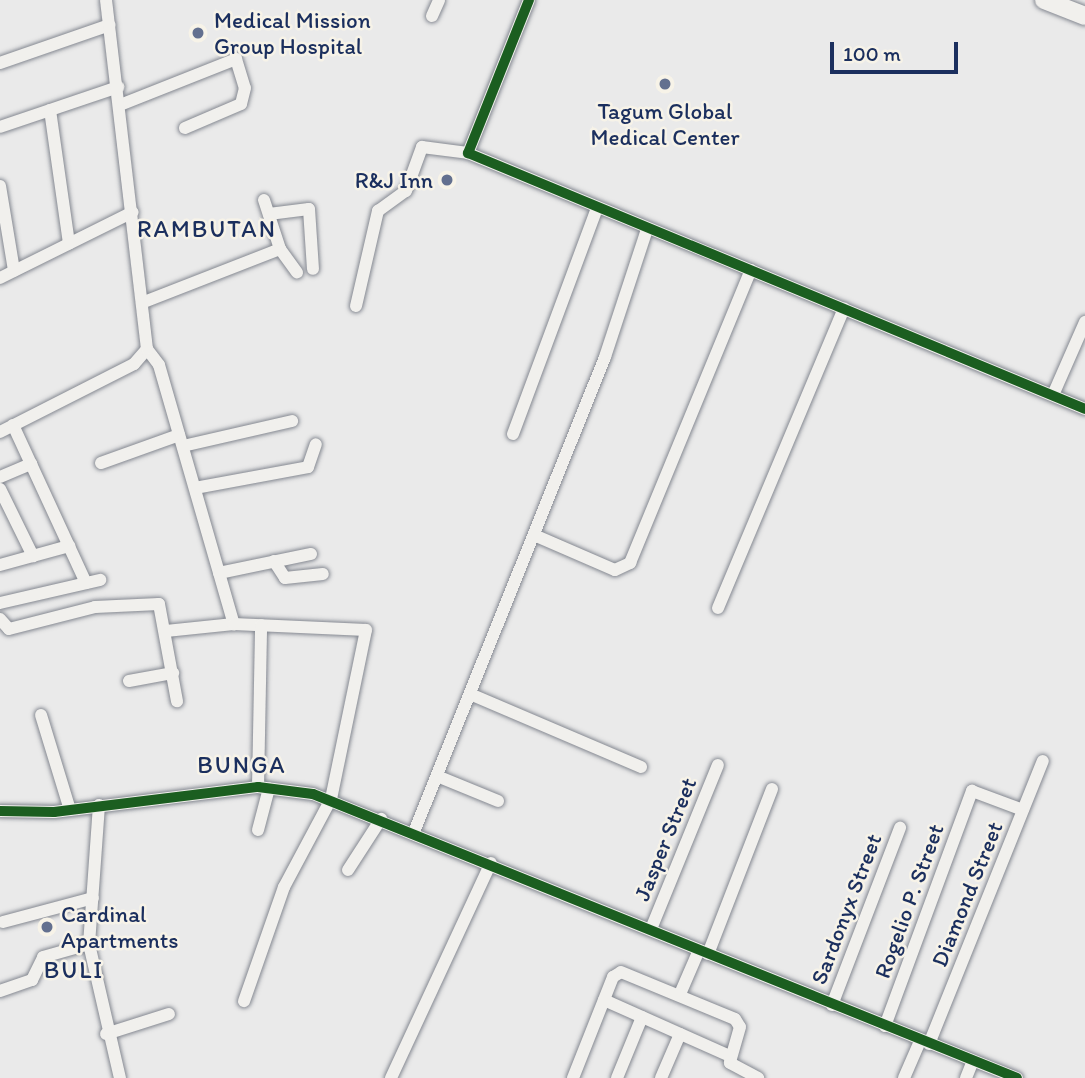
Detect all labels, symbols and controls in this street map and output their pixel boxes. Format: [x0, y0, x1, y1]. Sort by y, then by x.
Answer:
place label: Medical Mission Group Hospital [214, 6, 371, 60]
marker: Medical Mission Group Hospital [188, 23, 208, 43]
scale bar [833, 28, 961, 72]
text: 100 m [843, 41, 901, 66]
marker: Tagum Global Medical Center [655, 74, 675, 94]
place label: Tagum Global Medical Center [590, 97, 740, 151]
place label: R&J Inn [355, 166, 433, 194]
marker: R&J Inn [439, 172, 455, 188]
district label: RAMBUTAN [137, 215, 277, 243]
district label: BUNGA [198, 751, 286, 779]
street label: Jasper Street [628, 773, 702, 905]
street label: Diamond Street [925, 817, 1009, 971]
street label: Rogelio P. Street [868, 820, 950, 982]
street label: Sardonyx Street [805, 830, 887, 988]
place label: Cardinal Apartments [61, 900, 179, 954]
marker: Cardinal Apartments [39, 919, 55, 935]
district label: BULI [46, 956, 102, 984]

